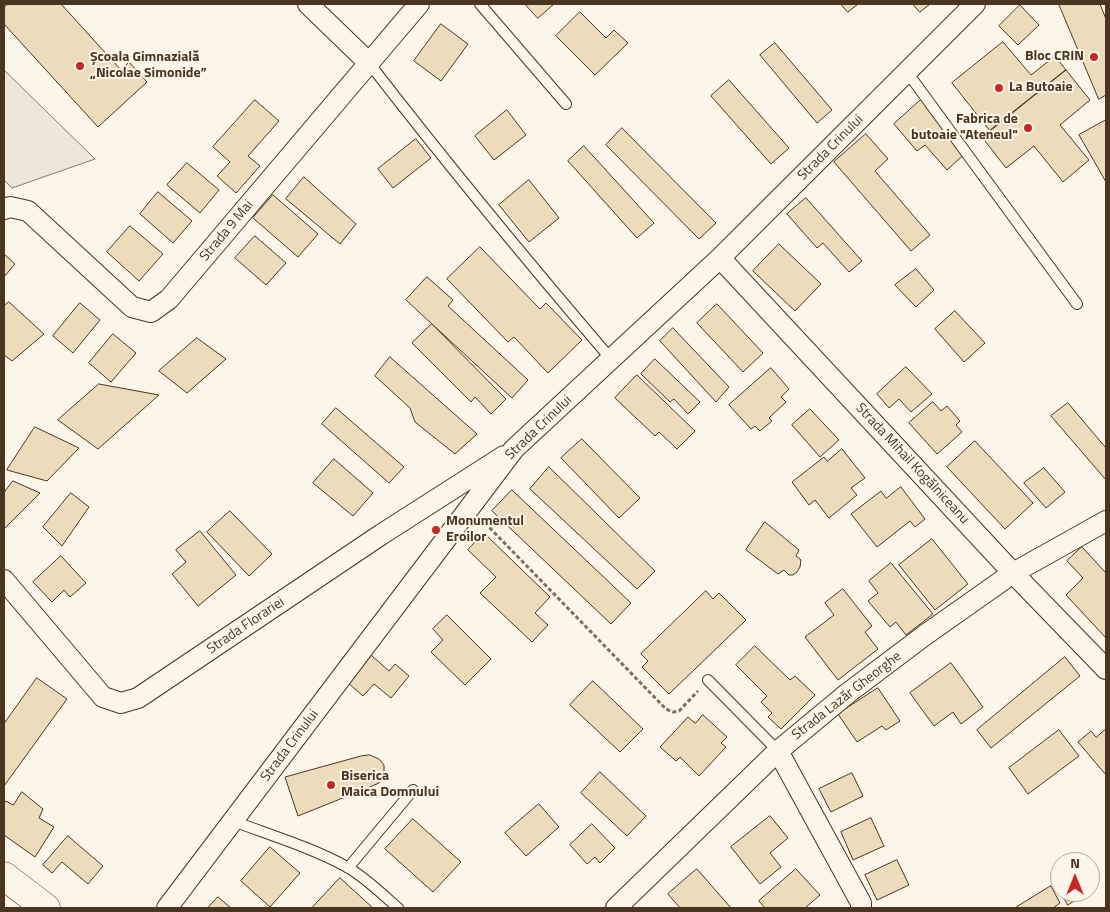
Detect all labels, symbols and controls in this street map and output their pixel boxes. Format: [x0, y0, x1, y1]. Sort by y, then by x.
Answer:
place label: Bloc CRIN [1025, 49, 1084, 65]
place label: Școala Gimnazială „Nicolae Simonide” [90, 50, 207, 82]
marker: Bloc CRIN [1088, 51, 1100, 63]
marker: Școala Gimnazială „Nicolae Simonide” [74, 60, 86, 72]
place label: La Butoaie [1009, 80, 1073, 96]
marker: La Butoaie [993, 82, 1005, 94]
street label: Strada Crinului [795, 112, 867, 184]
place label: Fabrica de butoaie "Ateneul" [911, 112, 1018, 144]
marker: Fabrica de butoaie "Ateneul" [1022, 122, 1034, 134]
street label: Strada 9 Mai [197, 197, 257, 265]
street label: Strada Crinului [502, 392, 576, 464]
street label: Strada Mihail Kogălniceanu [852, 400, 972, 528]
place label: Monumentul Eroilor [446, 514, 524, 546]
marker: Monumentul Eroilor [430, 524, 442, 536]
street label: Strada Florariei [204, 594, 288, 658]
street label: Strada Lazăr Gheorghe [789, 648, 905, 744]
street label: Strada Crinului [257, 707, 323, 785]
place label: Biserica Maica Domnului [341, 769, 439, 802]
marker: Biserica Maica Domnului [325, 779, 337, 791]
north arrow [1050, 852, 1100, 902]
text: N [1070, 852, 1080, 873]

